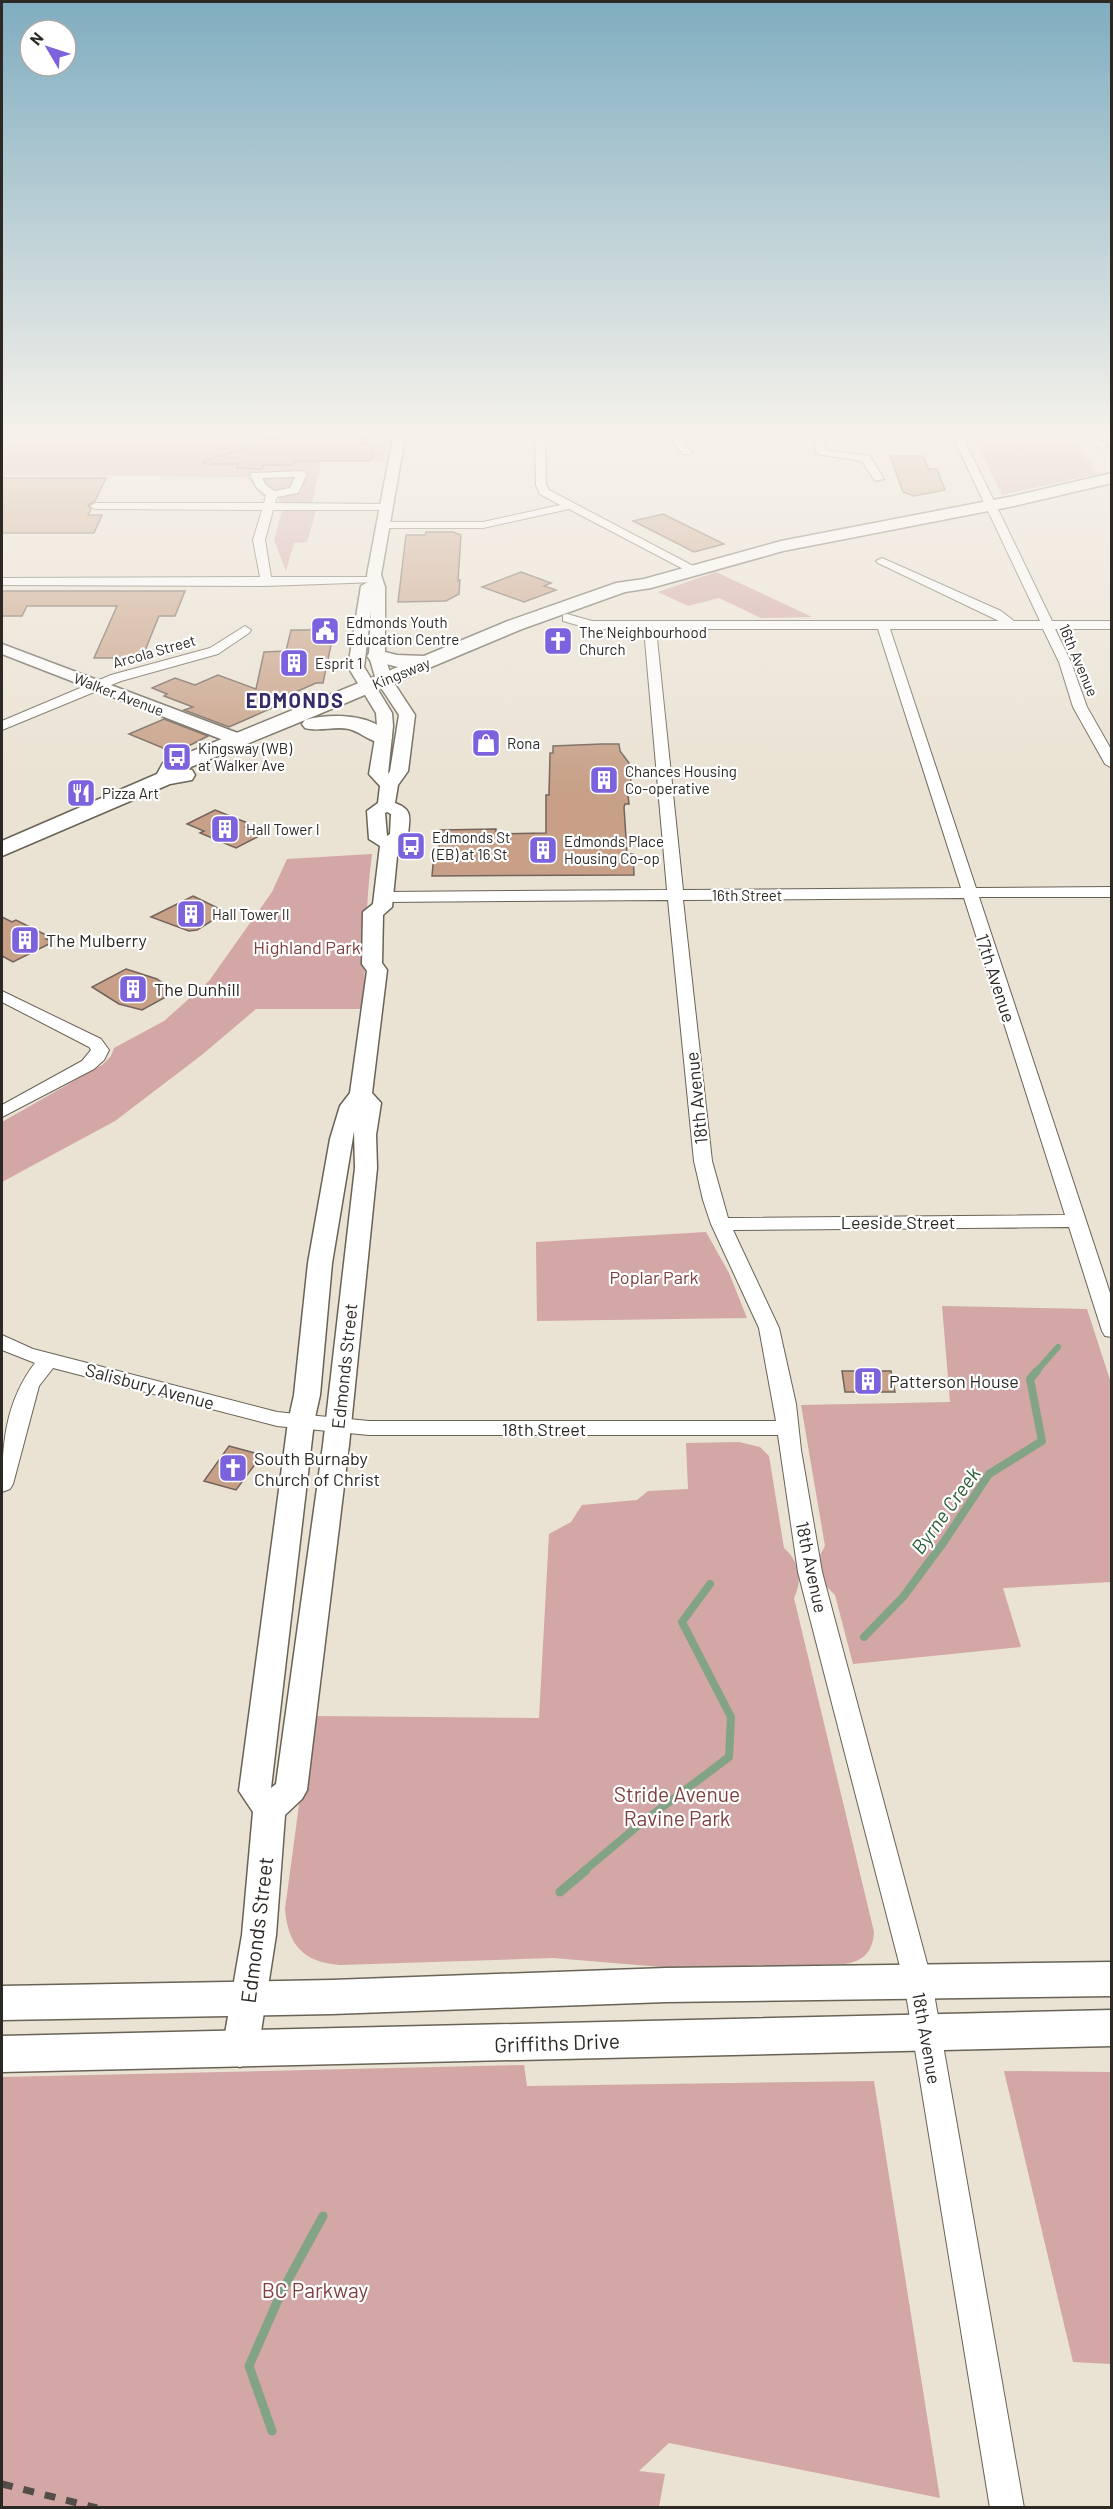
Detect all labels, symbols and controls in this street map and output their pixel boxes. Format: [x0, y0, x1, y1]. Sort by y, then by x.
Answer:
north arrow [18, 18, 78, 78]
text: N [25, 28, 47, 48]
place label: Edmonds Youth Education Centre [346, 613, 459, 648]
public building icon: Edmonds Youth Education Centre [309, 615, 341, 647]
street label: 16th Avenue [1056, 621, 1102, 699]
place label: The Neighbourhood Church [579, 623, 707, 658]
church icon: The Neighbourhood Church [542, 625, 574, 657]
street label: Arcola Street [110, 631, 198, 671]
building icon: Esprit 1 [278, 647, 310, 679]
street label: Kingsway [369, 653, 433, 693]
place label: Esprit 1 [315, 654, 363, 672]
street label: Walker Avenue [71, 669, 167, 719]
district label: EDMONDS [246, 688, 344, 712]
shop icon: Rona [470, 727, 502, 759]
place label: Rona [507, 734, 540, 752]
place label: Kingsway (WB) at Walker Ave [198, 739, 292, 774]
bus stop icon: Kingsway (WB) at Walker Ave [161, 741, 193, 773]
place label: Chances Housing Co-operative [625, 762, 737, 797]
building icon: Chances Housing Co-operative [588, 764, 620, 796]
restaurant icon: Pizza Art [65, 777, 97, 809]
place label: Pizza Art [102, 784, 159, 802]
building icon: Hall Tower I [209, 813, 241, 845]
place label: Hall Tower I [246, 820, 320, 838]
place label: Edmonds St (EB) at 16 St [431, 828, 510, 863]
bus stop icon: Edmonds St (EB) at 16 St [395, 830, 427, 862]
place label: Edmonds Place Housing Co-op [564, 832, 664, 867]
building icon: Edmonds Place Housing Co-op [527, 834, 559, 866]
street label: 16th Street [712, 886, 782, 904]
building icon: Hall Tower II [175, 898, 207, 930]
place label: Hall Tower II [212, 905, 290, 923]
building icon: The Mulberry [9, 924, 41, 956]
place label: The Mulberry [46, 929, 147, 951]
street label: 17th Avenue [971, 931, 1021, 1025]
park label: Highland Park [253, 936, 361, 958]
building icon: The Dunhill [117, 973, 149, 1005]
place label: The Dunhill [154, 978, 240, 1000]
street label: 18th Avenue [680, 1051, 712, 1145]
street label: Leeside Street [841, 1211, 955, 1233]
park label: Poplar Park [610, 1266, 698, 1288]
street label: Edmonds Street [326, 1302, 362, 1430]
street label: Salisbury Avenue [83, 1358, 217, 1414]
building icon: Patterson House [852, 1365, 884, 1397]
place label: Patterson House [889, 1370, 1019, 1392]
street label: 18th Street [502, 1418, 586, 1440]
place label: South Burnaby Church of Christ [254, 1447, 380, 1490]
church icon: South Burnaby Church of Christ [217, 1452, 249, 1484]
water label: Byrne Creek [905, 1462, 985, 1558]
street label: 18th Avenue [792, 1519, 832, 1615]
park label: Stride Avenue Ravine Park [614, 1781, 740, 1830]
street label: Edmonds Street [235, 1855, 277, 2005]
street label: 18th Avenue [908, 1990, 946, 2086]
street label: Griffiths Drive [494, 2027, 620, 2057]
park label: BC Parkway [262, 2277, 369, 2302]

